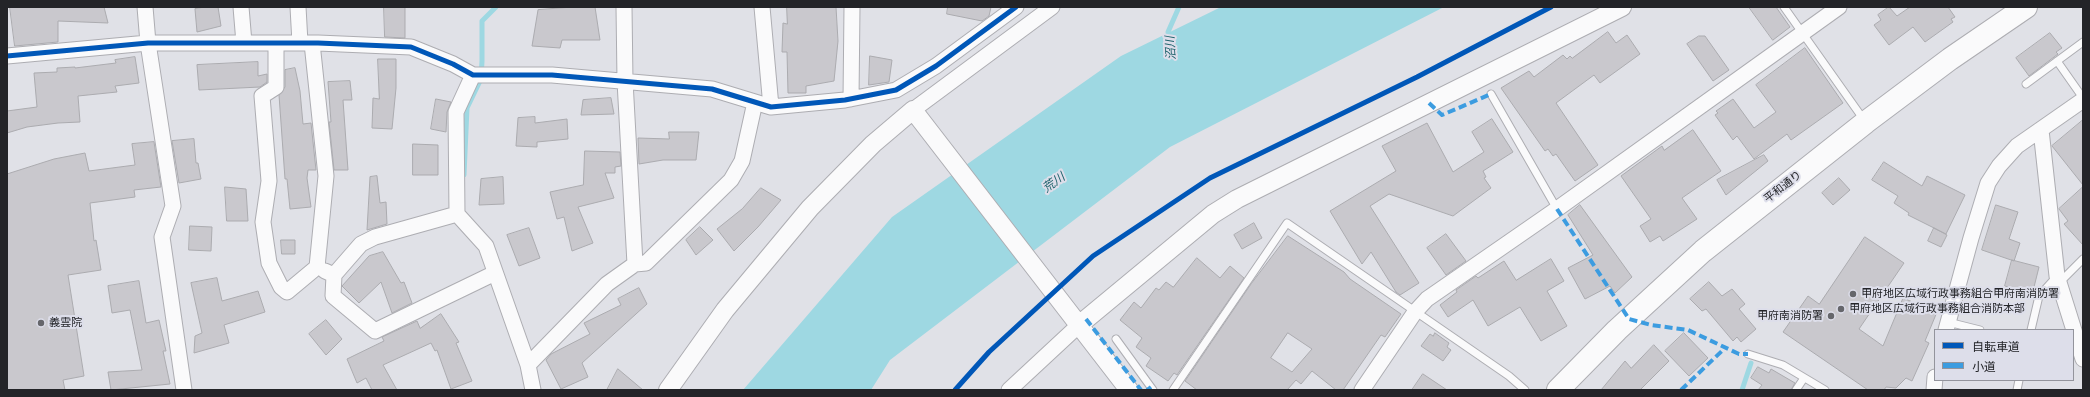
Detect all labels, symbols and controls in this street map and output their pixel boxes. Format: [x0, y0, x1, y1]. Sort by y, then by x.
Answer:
water label: 沼川 [1163, 36, 1179, 60]
street label: 平和通り [1762, 168, 1804, 206]
water label: 荒川 [1040, 170, 1068, 196]
place label: 甲府地区広域行政事務組合甲府南消防署 [1861, 287, 2059, 301]
marker: 甲府地区広域行政事務組合甲府南消防署 [1848, 289, 1858, 299]
place label: 甲府地区広域行政事務組合消防本部 [1849, 302, 2025, 316]
marker: 甲府地区広域行政事務組合消防本部 [1836, 304, 1846, 314]
place label: 甲府南消防署 [1757, 309, 1823, 323]
marker: 甲府南消防署 [1826, 311, 1836, 321]
place label: 義雲院 [49, 316, 82, 330]
marker: 義雲院 [36, 318, 46, 328]
legend [1934, 329, 2074, 381]
text: 自転車道 [1972, 339, 2020, 354]
text: 小道 [1972, 359, 1996, 374]

